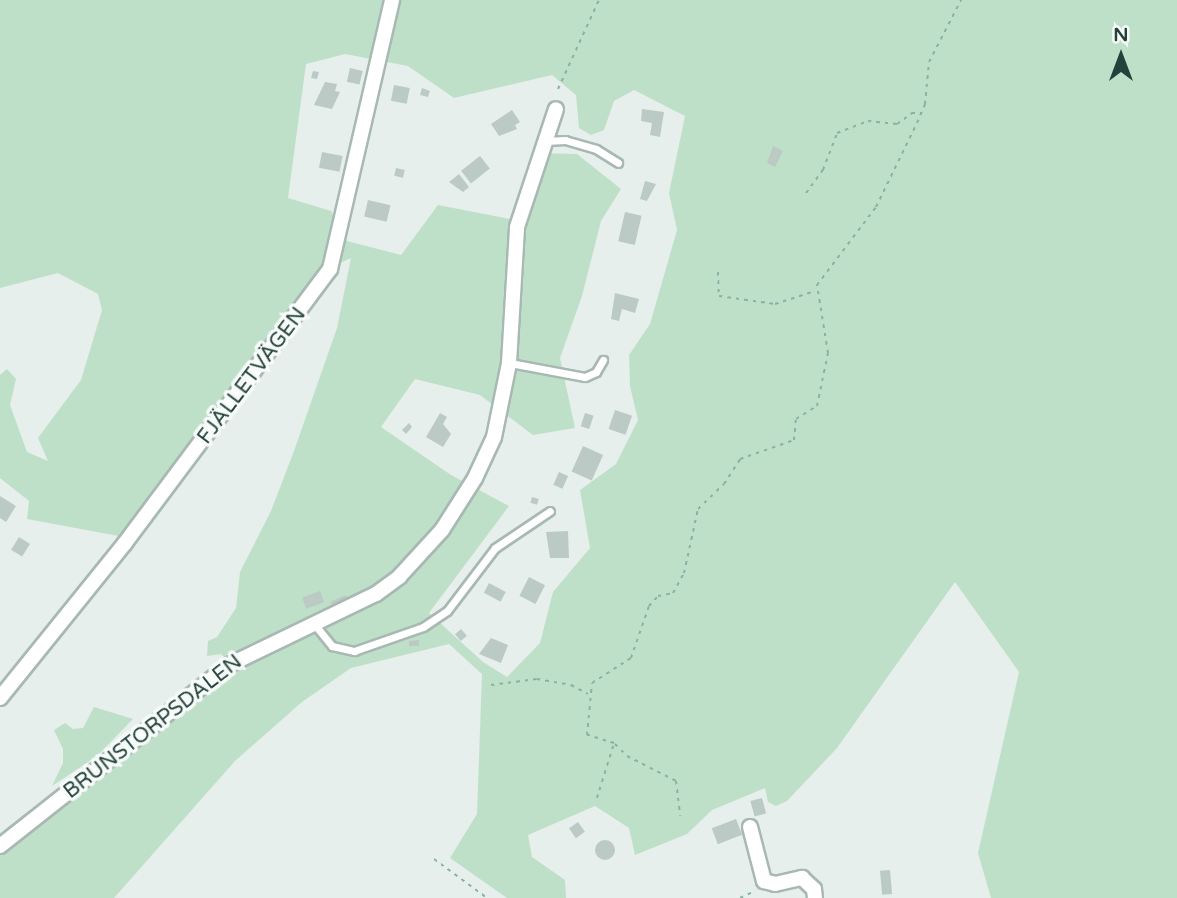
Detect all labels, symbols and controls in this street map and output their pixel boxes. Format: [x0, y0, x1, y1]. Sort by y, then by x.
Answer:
north arrow [1086, 21, 1156, 91]
text: N [1113, 24, 1129, 46]
street label: FJÄLLETVÄGEN [192, 303, 312, 449]
street label: BRUNSTORPSDALEN [59, 650, 247, 804]

